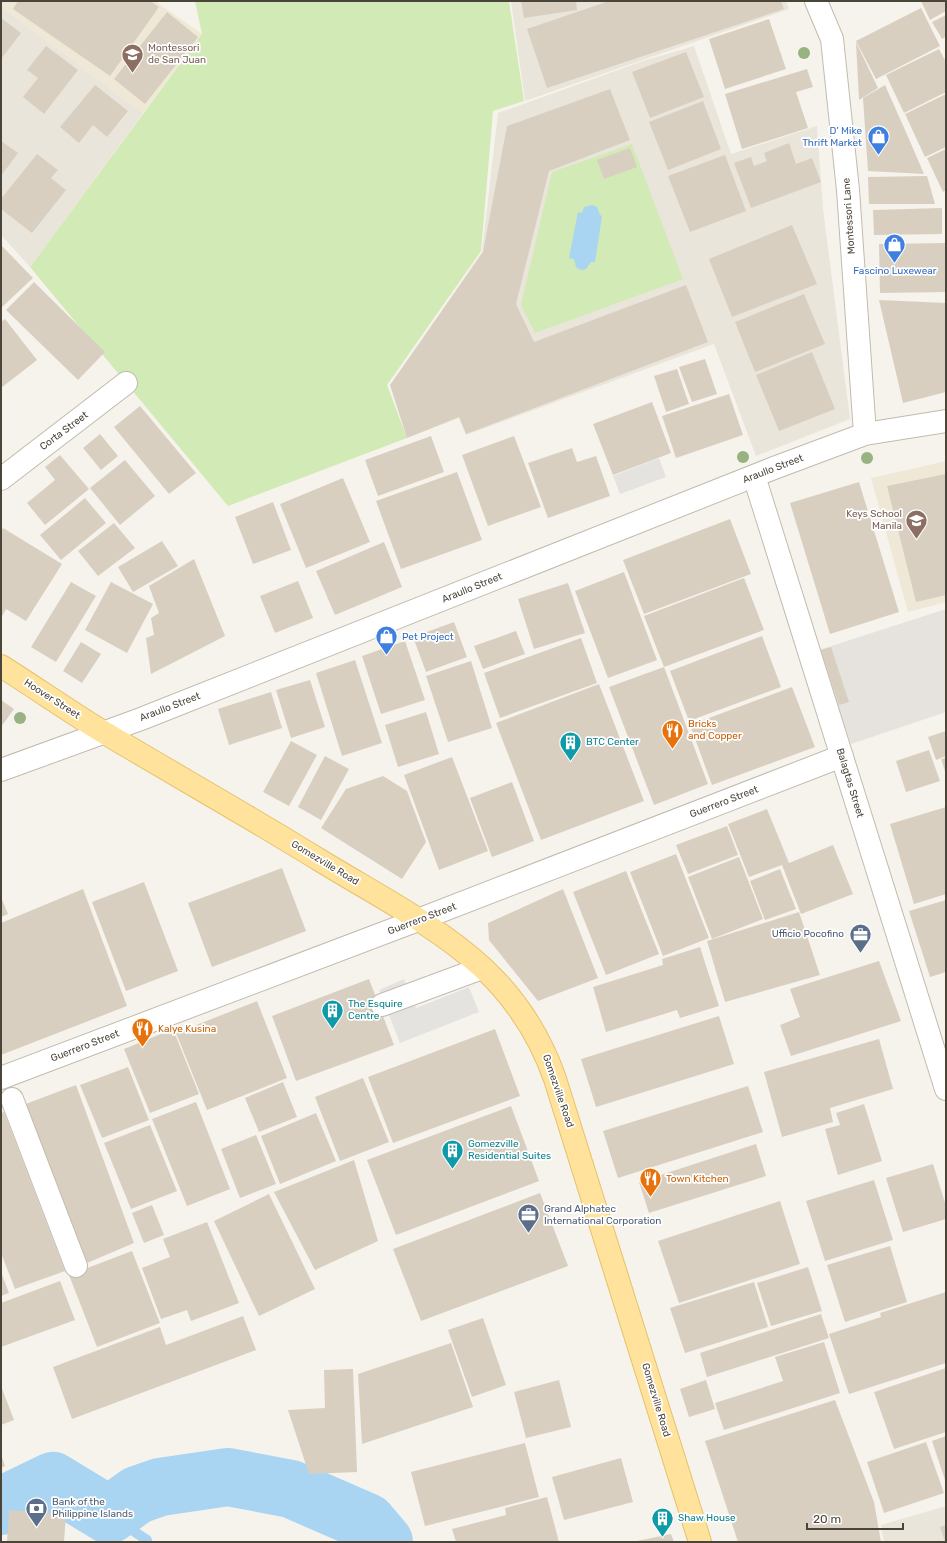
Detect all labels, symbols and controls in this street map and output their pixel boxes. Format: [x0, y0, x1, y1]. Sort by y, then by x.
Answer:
school or university icon: Montessori de San Juan [119, 41, 145, 74]
place label: Montessori de San Juan [148, 42, 206, 66]
shop icon: D' Mike Thrift Market [865, 124, 891, 157]
place label: D' Mike Thrift Market [802, 125, 862, 149]
street label: Montessori Lane [840, 177, 858, 255]
shop icon: Fascino Luxewear [882, 232, 908, 265]
place label: Fascino Luxewear [853, 265, 937, 277]
street label: Corta Street [38, 409, 90, 453]
street label: Araullo Street [741, 452, 805, 486]
school or university icon: Keys School Manila [904, 507, 930, 540]
place label: Keys School Manila [846, 508, 902, 532]
street label: Araullo Street [440, 570, 504, 606]
shop icon: Pet Project [373, 624, 399, 657]
place label: Pet Project [402, 631, 454, 643]
street label: Hoover Street [22, 676, 82, 722]
street label: Araullo Street [138, 690, 202, 724]
restaurant icon: Bricks and Copper [660, 717, 686, 750]
place label: Bricks and Copper [688, 718, 742, 742]
building icon: BTC Center [557, 729, 583, 762]
place label: BTC Center [586, 736, 639, 748]
street label: Balagtas Street [834, 747, 866, 819]
street label: Guerrero Street [688, 783, 760, 821]
street label: Gomezville Road [289, 838, 361, 888]
street label: Guerrero Street [386, 900, 458, 938]
office icon: Ufficio Pocofino [847, 921, 873, 954]
place label: Ufficio Pocofino [772, 928, 844, 940]
building icon: The Esquire Centre [320, 997, 346, 1030]
place label: The Esquire Centre [348, 998, 403, 1022]
restaurant icon: Kalye Kusina [130, 1016, 156, 1049]
place label: Kalye Kusina [158, 1023, 216, 1035]
street label: Guerrero Street [49, 1027, 121, 1065]
street label: Gomezville Road [540, 1053, 576, 1129]
building icon: Gomezville Residential Suites [440, 1137, 466, 1170]
place label: Gomezville Residential Suites [468, 1138, 551, 1162]
restaurant icon: Town Kitchen [638, 1166, 664, 1199]
place label: Town Kitchen [666, 1173, 729, 1185]
office icon: Grand Alphatec International Corporation [516, 1202, 542, 1235]
place label: Grand Alphatec International Corporation [544, 1203, 661, 1227]
street label: Gomezville Road [639, 1362, 673, 1438]
bank icon: Bank of the Philippine Islands [24, 1495, 50, 1528]
place label: Bank of the Philippine Islands [52, 1496, 133, 1520]
building icon: Shaw House [649, 1505, 675, 1538]
scale bar [807, 1505, 903, 1531]
place label: Shaw House [678, 1512, 736, 1524]
text: 20 m [813, 1512, 841, 1526]

